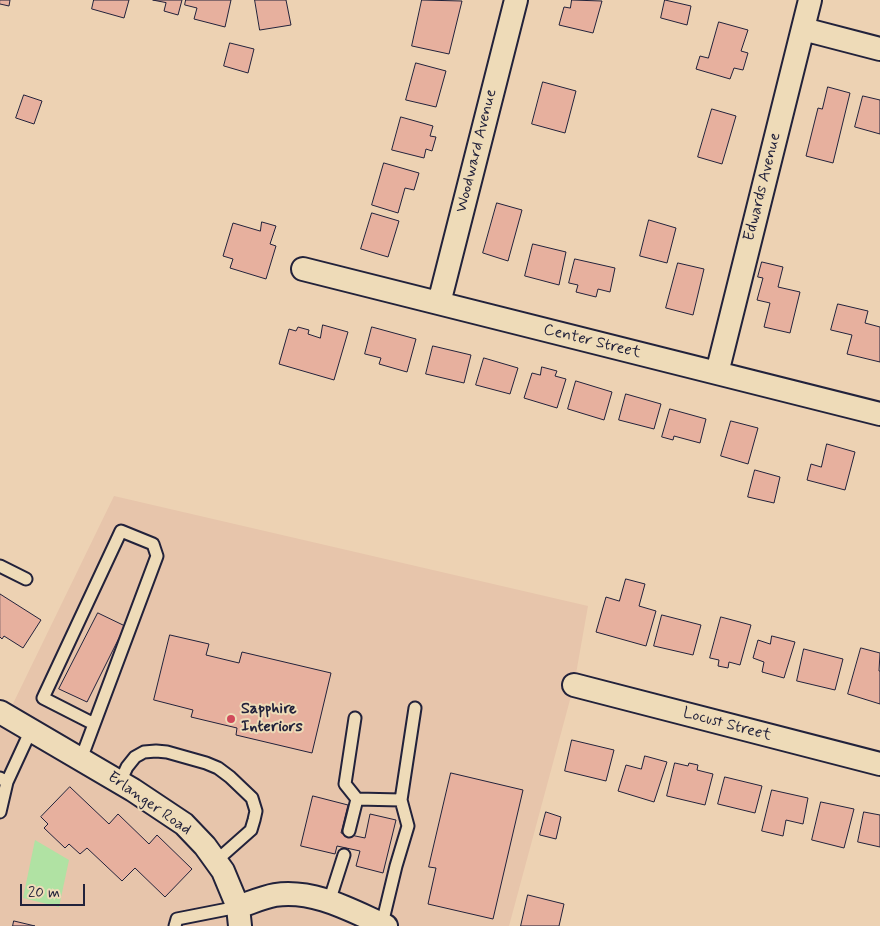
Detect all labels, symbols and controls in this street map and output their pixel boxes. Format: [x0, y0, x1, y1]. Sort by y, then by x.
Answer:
street label: Woodward Avenue [452, 87, 502, 215]
street label: Edwards Avenue [740, 131, 786, 243]
street label: Center Street [541, 321, 643, 363]
place label: Sapphire Interiors [241, 700, 303, 738]
street label: Locust Street [681, 704, 773, 746]
marker: Sapphire Interiors [225, 713, 237, 725]
street label: Erlanger Road [103, 768, 195, 840]
scale bar [22, 874, 88, 906]
text: 20 m [28, 883, 60, 903]

